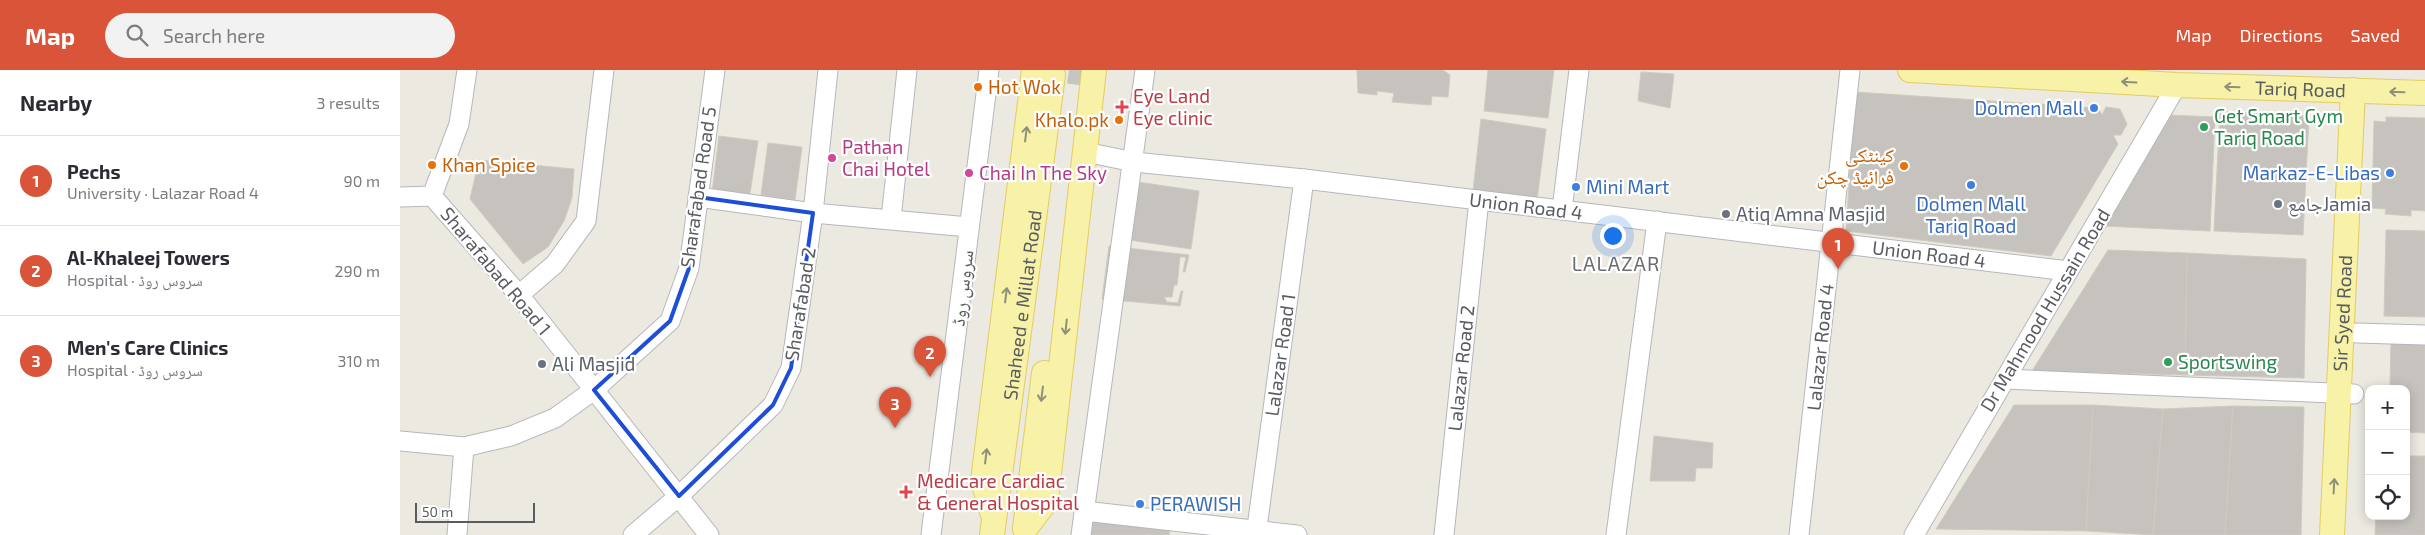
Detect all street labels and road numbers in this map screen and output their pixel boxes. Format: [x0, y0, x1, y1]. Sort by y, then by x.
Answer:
street label: Tariq Road [2255, 76, 2346, 101]
street label: Sharafabad Road 5 [675, 105, 720, 269]
street label: Union Road 4 [1468, 187, 1584, 224]
street label: Sharafabad Road 1 [436, 202, 557, 339]
street label: Dr Mahmood Hussain Road [1975, 204, 2114, 415]
street label: Shaheed e Millat Road [998, 208, 1046, 401]
street label: Union Road 4 [1871, 235, 1987, 272]
street label: Sharafabad 2 [779, 245, 820, 362]
street label: سروس روڈ [945, 248, 979, 328]
street label: Sir Syed Road [2328, 255, 2356, 372]
street label: Lalazar Road 4 [1801, 282, 1838, 412]
street label: Lalazar Road 1 [1260, 292, 1299, 418]
street label: Lalazar Road 2 [1442, 304, 1479, 432]

